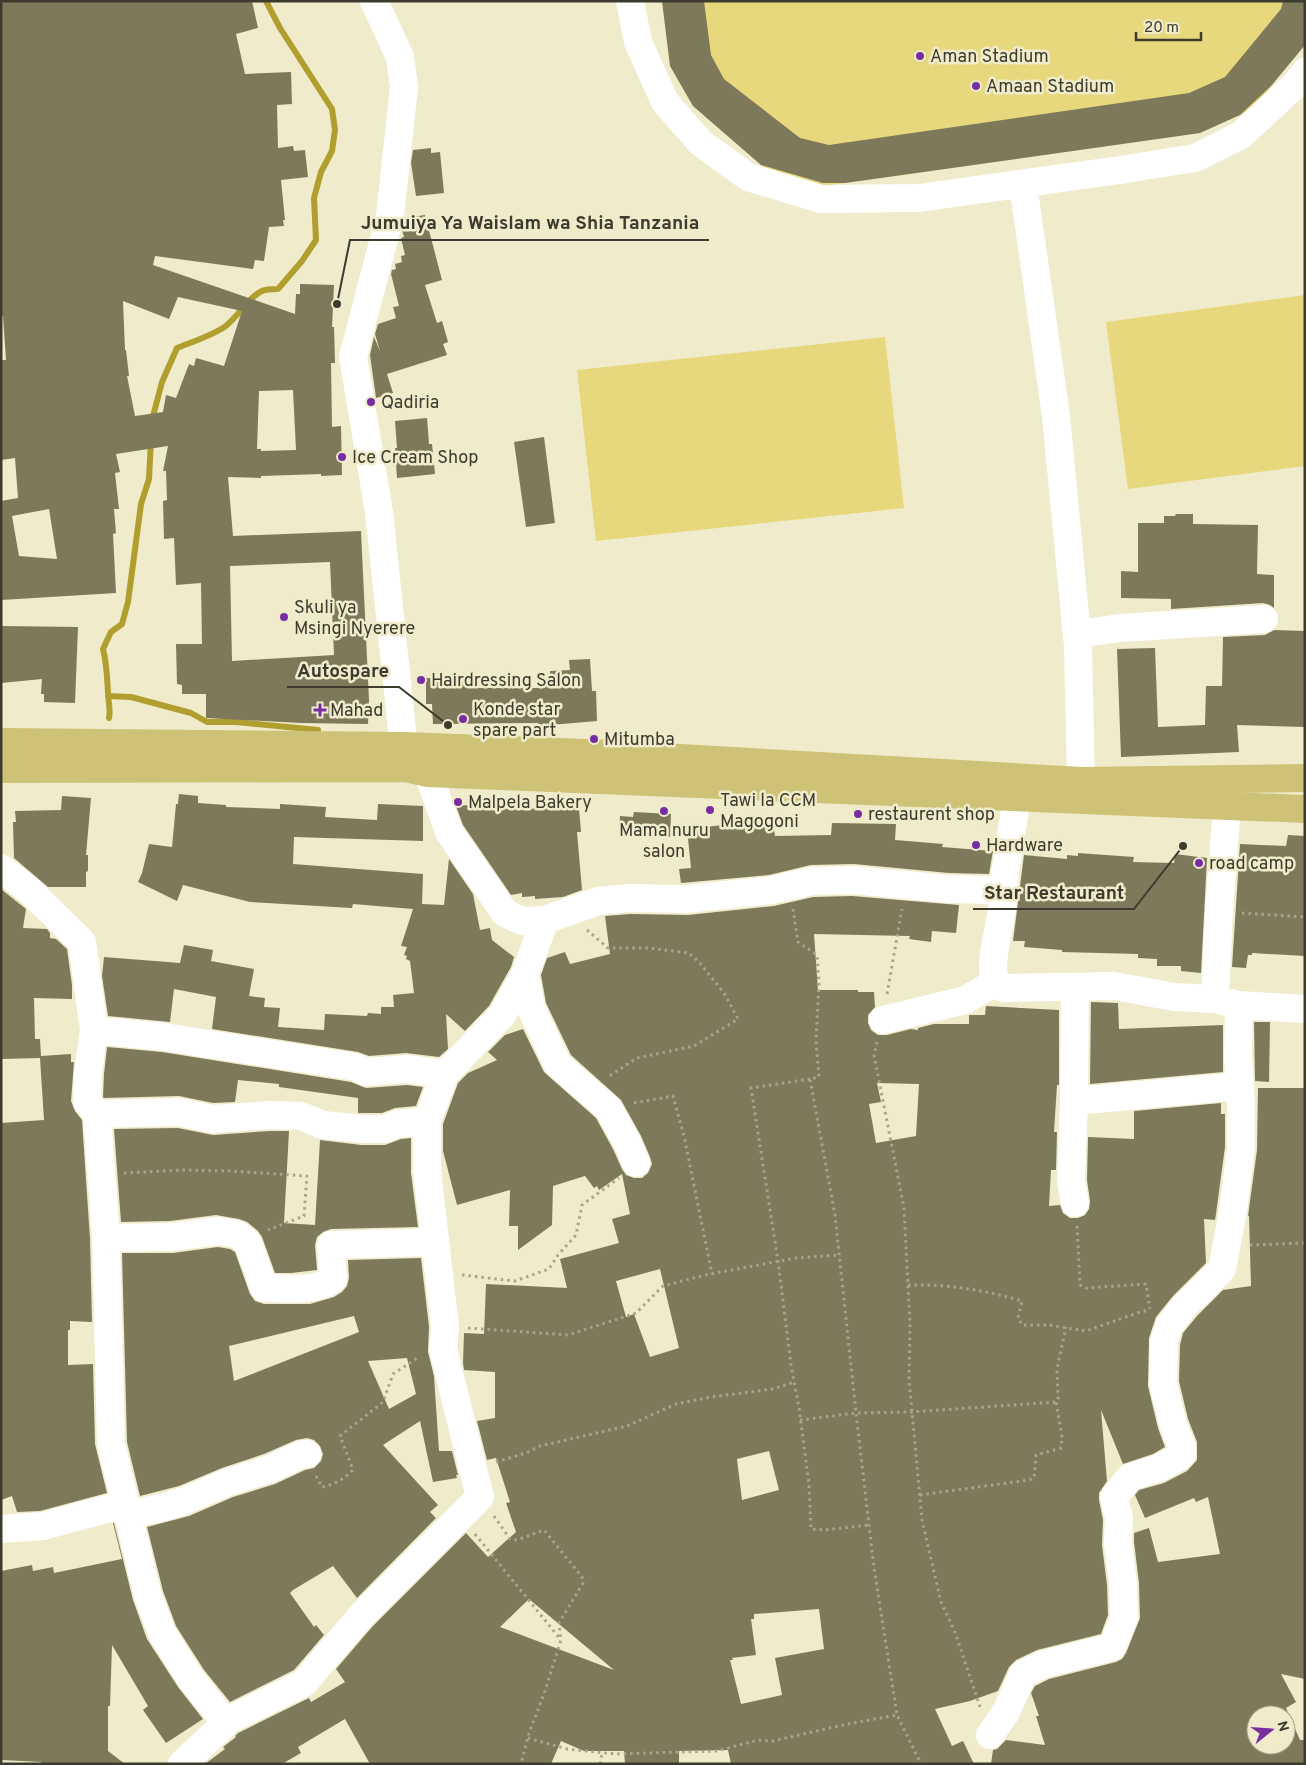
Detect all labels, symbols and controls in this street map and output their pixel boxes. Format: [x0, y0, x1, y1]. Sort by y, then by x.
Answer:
scale bar [1136, 10, 1201, 42]
text: 20 m [1144, 19, 1179, 38]
place label: Aman Stadium [930, 46, 1049, 69]
marker: Aman Stadium [914, 50, 926, 62]
place label: Amaan Stadium [986, 76, 1114, 99]
marker: Amaan Stadium [970, 80, 982, 92]
callout: Jumuiya Ya Waislam wa Shia Tanzania [350, 206, 709, 240]
text: Jumuiya Ya Waislam wa Shia Tanzania [361, 212, 699, 236]
place label: Qadiria [381, 392, 439, 415]
marker: Qadiria [365, 396, 377, 408]
place label: Ice Cream Shop [352, 447, 478, 470]
marker: Ice Cream Shop [336, 451, 348, 463]
place label: Skuli ya Msingi Nyerere [294, 597, 415, 641]
marker: Skuli ya Msingi Nyerere [278, 611, 290, 623]
callout: Autospare [287, 653, 399, 687]
text: Autospare [297, 660, 389, 684]
place label: Hairdressing Salon [431, 670, 581, 693]
marker: Hairdressing Salon [415, 674, 427, 686]
place label: Konde star spare part [473, 699, 560, 743]
place label: Mahad [330, 700, 383, 723]
marker: Mahad [314, 704, 326, 716]
marker: Konde star spare part [457, 713, 469, 725]
place label: Mitumba [604, 729, 675, 752]
marker: Mitumba [588, 733, 600, 745]
place label: Tawi la CCM Magogoni [720, 790, 816, 834]
place label: Malpela Bakery [468, 792, 592, 815]
marker: Malpela Bakery [452, 796, 464, 808]
marker: Tawi la CCM Magogoni [704, 804, 716, 816]
place label: restaurent shop [868, 804, 995, 827]
marker: Mama nuru salon [658, 805, 670, 817]
marker: restaurent shop [852, 808, 864, 820]
place label: Mama nuru salon [619, 820, 709, 864]
place label: Hardware [986, 835, 1063, 858]
marker: Hardware [970, 839, 982, 851]
place label: road camp [1209, 853, 1294, 876]
marker: road camp [1193, 857, 1205, 869]
callout: Star Restaurant [973, 875, 1134, 909]
text: Star Restaurant [984, 882, 1124, 906]
north arrow [1246, 1705, 1296, 1755]
text: N [1272, 1719, 1292, 1734]

